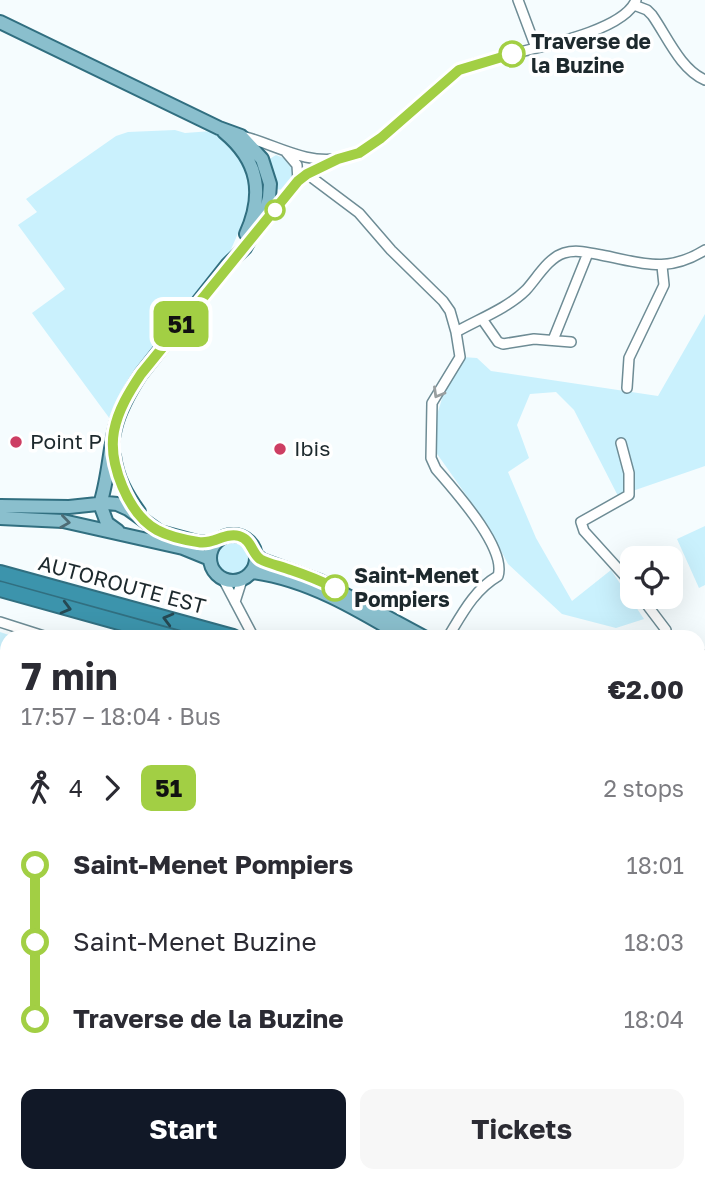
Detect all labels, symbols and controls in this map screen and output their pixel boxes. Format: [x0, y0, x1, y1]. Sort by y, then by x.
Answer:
place label: Traverse de la Buzine [531, 28, 651, 78]
marker: Traverse de la Buzine [499, 41, 525, 67]
unlabelled marker [265, 200, 285, 220]
line badge: 51 [150, 301, 212, 347]
text: 51 [168, 309, 195, 338]
one-way arrow [433, 386, 446, 399]
place label: Point P [30, 428, 102, 454]
marker: Point P [8, 434, 24, 450]
place label: Ibis [294, 435, 330, 461]
marker: Ibis [272, 441, 288, 457]
one-way arrow [59, 514, 71, 529]
map controls [620, 546, 683, 609]
button: locate [620, 546, 683, 609]
street label: AUTOROUTE EST [36, 549, 209, 619]
place label: Saint-Menet Pompiers [354, 562, 479, 612]
marker: Saint-Menet Pompiers [322, 575, 348, 601]
one-way arrow [60, 599, 72, 614]
one-way arrow [162, 613, 174, 627]
text: 7 min [21, 653, 118, 698]
text: €2.00 [608, 674, 684, 705]
text: 17:57 – 18:04 · Bus [21, 702, 221, 730]
icon: walk [21, 769, 59, 807]
icon: forward [93, 769, 131, 807]
text: 51 [155, 773, 182, 802]
text: 4 [69, 774, 83, 802]
text: 2 stops [603, 774, 684, 802]
text: Saint-Menet Pompiers [73, 849, 353, 880]
text: 18:01 [627, 851, 684, 879]
text: Saint-Menet Buzine [73, 926, 317, 957]
text: 18:03 [624, 928, 684, 956]
text: Traverse de la Buzine [73, 1003, 344, 1034]
text: 18:04 [624, 1005, 684, 1033]
button: Start [21, 1089, 346, 1169]
button: Tickets [360, 1089, 684, 1169]

